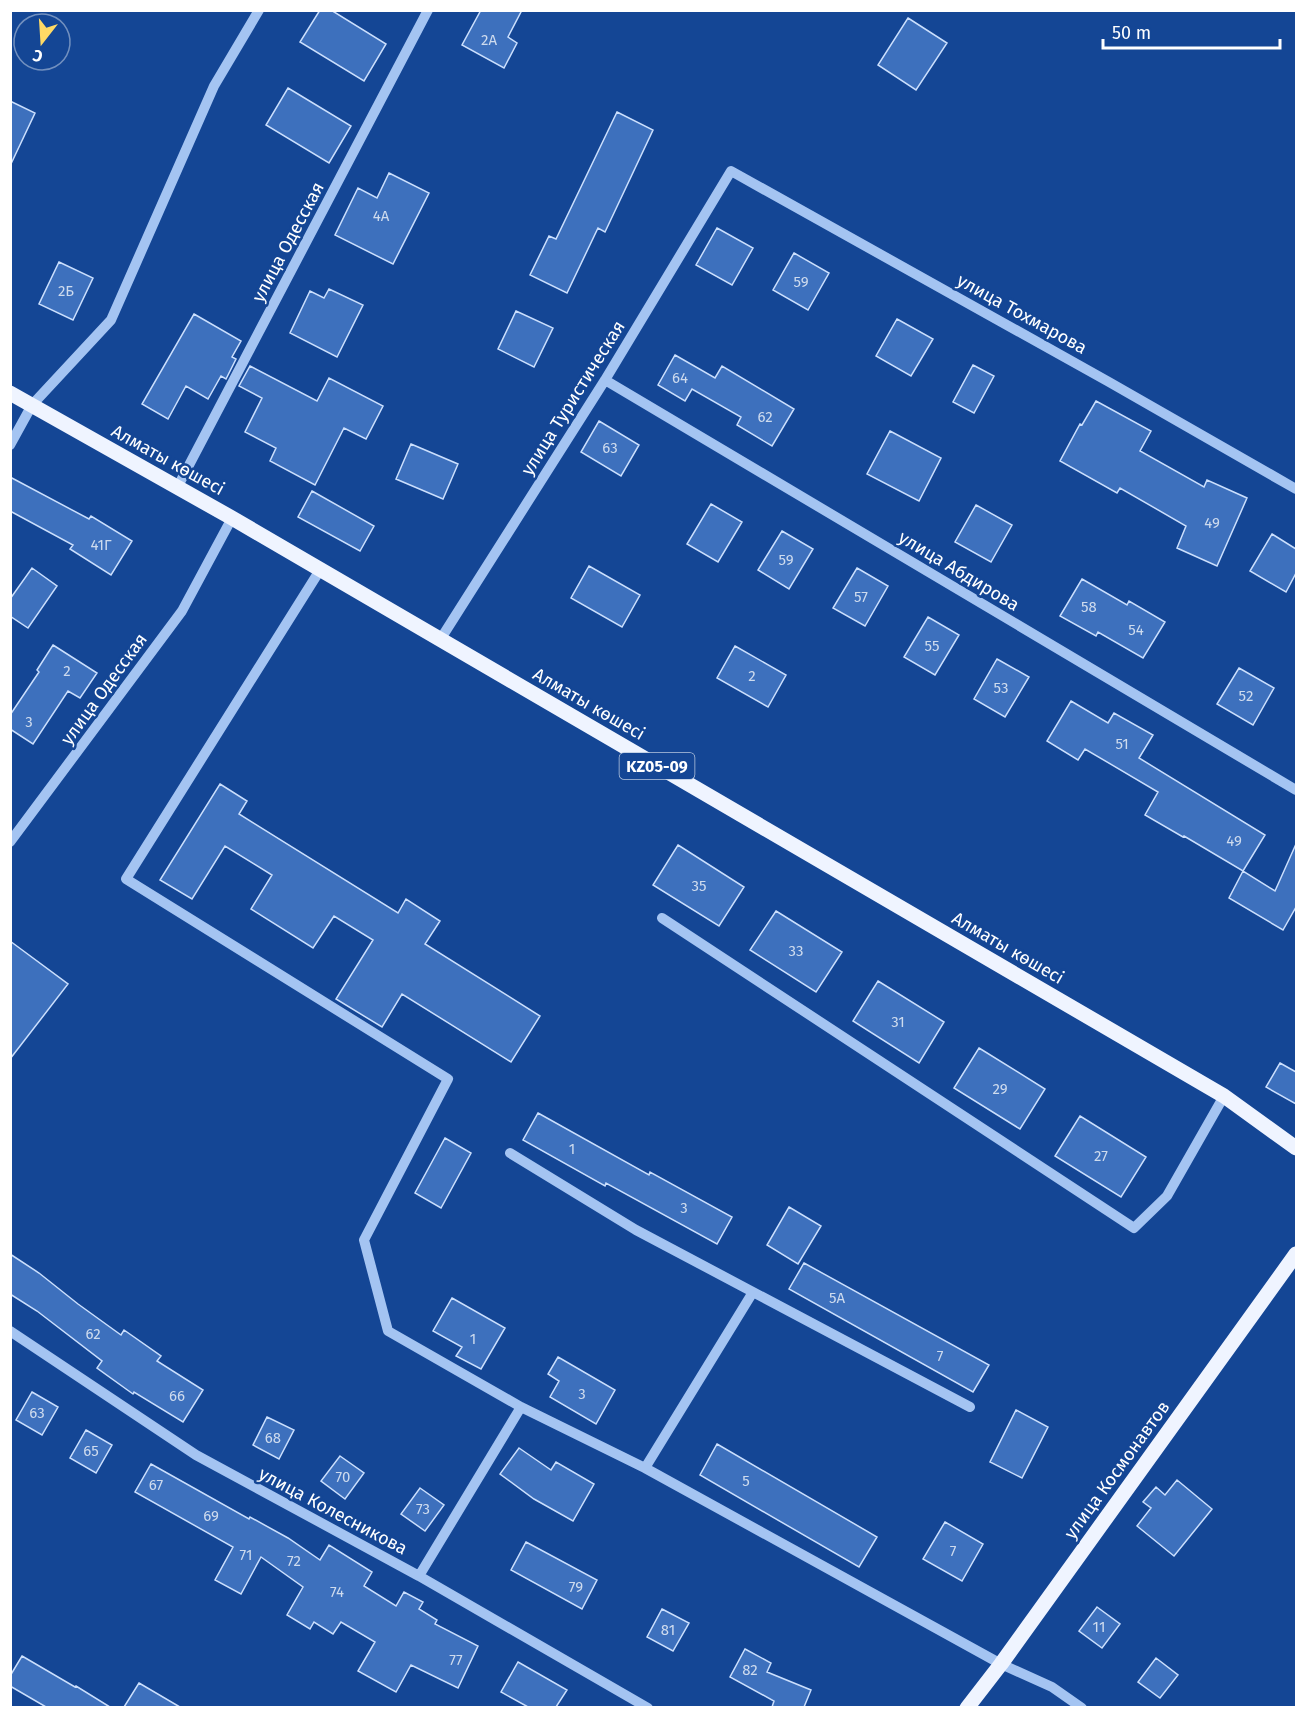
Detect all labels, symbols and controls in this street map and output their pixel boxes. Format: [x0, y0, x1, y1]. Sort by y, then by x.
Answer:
north arrow [12, 12, 72, 72]
scale bar [1103, 12, 1280, 50]
text: 50 m [1112, 22, 1151, 44]
house number: 2А [481, 31, 497, 49]
text: С [30, 45, 45, 66]
street label: улица Одесская [247, 178, 329, 306]
house number: 4А [373, 207, 390, 225]
street label: улица Тохмарова [953, 269, 1091, 359]
house number: 59 [793, 273, 809, 291]
house number: 2Б [58, 282, 74, 300]
street label: улица Туристическая [516, 316, 630, 480]
house number: 64 [672, 369, 688, 387]
house number: 62 [757, 408, 773, 426]
street label: Алматы көшесі [108, 420, 228, 500]
house number: 63 [602, 439, 618, 457]
house number: 49 [1204, 514, 1220, 532]
street label: улица Абдирова [894, 526, 1024, 616]
house number: 41Г [90, 536, 112, 554]
house number: 59 [778, 551, 794, 569]
house number: 57 [854, 588, 868, 606]
house number: 58 [1081, 598, 1097, 616]
house number: 54 [1128, 621, 1144, 639]
street label: улица Одесская [56, 629, 152, 749]
house number: 55 [925, 637, 939, 655]
house number: 2 [63, 662, 71, 680]
street label: Алматы көшесі [529, 663, 649, 745]
house number: 2 [748, 667, 756, 685]
house number: 53 [994, 679, 1008, 697]
house number: 52 [1239, 687, 1253, 705]
house number: 3 [25, 713, 33, 731]
house number: 51 [1115, 735, 1129, 753]
road number: KZ05-09 [620, 753, 694, 779]
house number: 49 [1226, 832, 1242, 850]
house number: 35 [691, 877, 707, 895]
street label: Алматы көшесі [948, 907, 1068, 989]
house number: 33 [789, 942, 803, 960]
house number: 31 [891, 1013, 905, 1031]
house number: 29 [992, 1080, 1008, 1098]
house number: 1 [569, 1140, 575, 1158]
house number: 27 [1094, 1147, 1108, 1165]
house number: 3 [680, 1199, 688, 1217]
house number: 5А [829, 1289, 845, 1307]
house number: 62 [85, 1325, 101, 1343]
house number: 1 [470, 1330, 476, 1348]
house number: 7 [937, 1347, 944, 1365]
house number: 3 [578, 1385, 586, 1403]
house number: 66 [169, 1387, 185, 1405]
street label: улица Космонавтов [1059, 1397, 1175, 1543]
house number: 63 [29, 1404, 45, 1422]
house number: 68 [265, 1429, 281, 1447]
house number: 65 [83, 1442, 99, 1460]
street label: улица Колесникова [255, 1462, 411, 1560]
house number: 70 [336, 1468, 350, 1486]
house number: 5 [742, 1472, 750, 1490]
house number: 67 [149, 1476, 163, 1494]
house number: 73 [416, 1500, 430, 1518]
house number: 69 [203, 1507, 219, 1525]
house number: 7 [950, 1542, 957, 1560]
house number: 71 [240, 1546, 252, 1564]
house number: 72 [287, 1552, 301, 1570]
house number: 79 [569, 1578, 583, 1596]
house number: 74 [330, 1583, 344, 1601]
house number: 11 [1093, 1618, 1105, 1636]
house number: 81 [661, 1621, 675, 1639]
house number: 77 [449, 1651, 463, 1669]
house number: 82 [742, 1661, 758, 1679]

